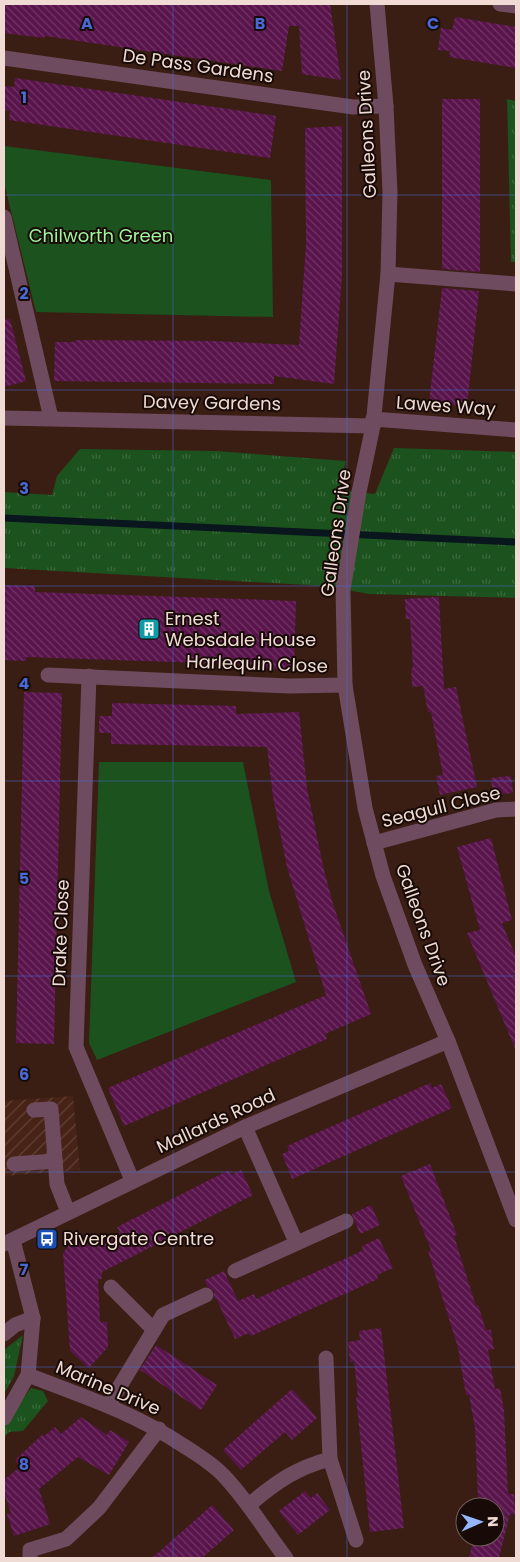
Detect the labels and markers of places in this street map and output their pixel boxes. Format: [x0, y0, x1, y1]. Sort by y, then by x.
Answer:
place label: Ernest Websdale House [165, 606, 316, 652]
building icon: Ernest Websdale House [137, 617, 161, 641]
place label: Rivergate Centre [63, 1226, 214, 1251]
bus stop icon: Rivergate Centre [35, 1227, 59, 1251]

